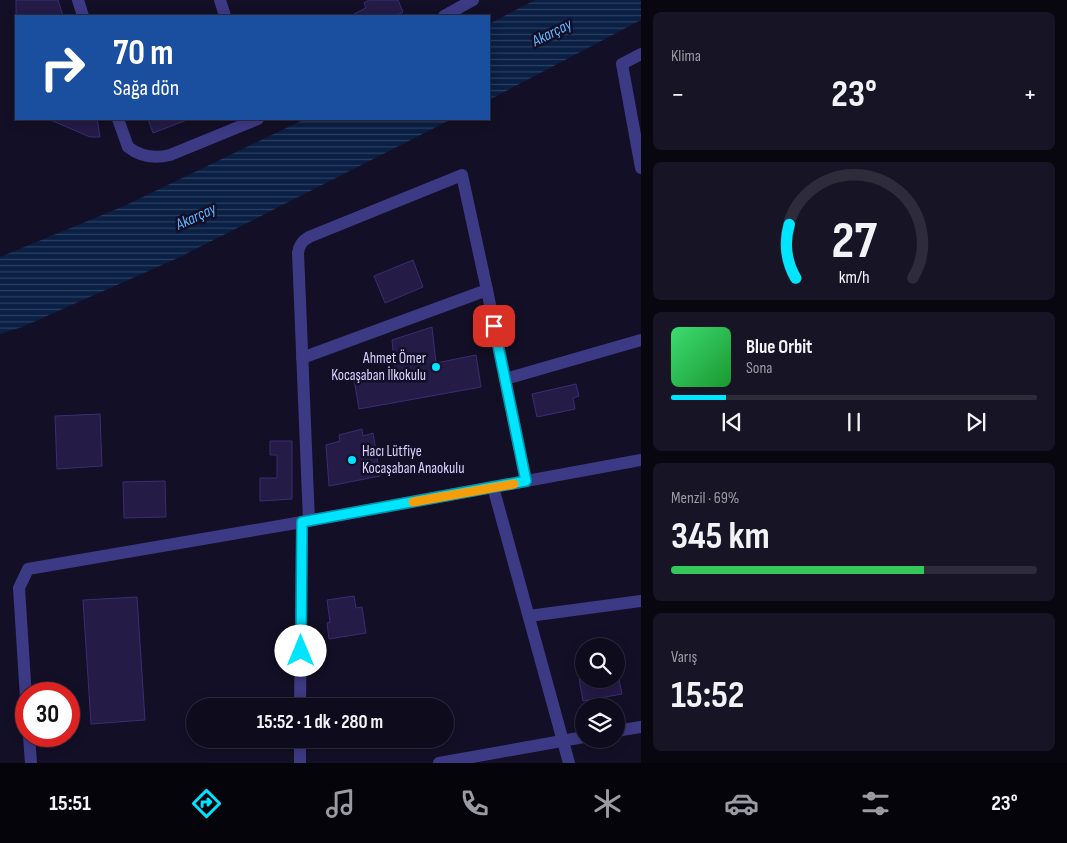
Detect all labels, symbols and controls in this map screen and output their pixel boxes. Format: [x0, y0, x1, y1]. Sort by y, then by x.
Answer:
water label: Akarçay [528, 15, 576, 51]
text: 70 m [113, 32, 173, 75]
icon: right [30, 35, 95, 100]
text: Klima [671, 47, 701, 66]
text: 23° [831, 72, 877, 117]
text: Sağa dön [113, 75, 179, 102]
text: − [671, 78, 685, 111]
text: + [1023, 78, 1037, 111]
water label: Akarçay [172, 199, 220, 235]
text: 27 [831, 210, 877, 273]
text: km/h [839, 267, 869, 288]
pin [473, 305, 515, 347]
icon: arrive [480, 312, 508, 340]
text: Blue Orbit [746, 336, 812, 359]
place label: Ahmet Ömer Kocaşaban İlkokulu [331, 349, 427, 385]
text: Sona [746, 359, 773, 378]
marker: Ahmet Ömer Kocaşaban İlkokulu [430, 361, 442, 373]
icon: previous [718, 408, 746, 436]
icon: pause [840, 408, 868, 436]
icon: next [962, 408, 990, 436]
place label: Hacı Lütfiye Kocaşaban Anaokulu [362, 442, 464, 478]
marker: Hacı Lütfiye Kocaşaban Anaokulu [346, 454, 358, 466]
text: Menzil · 69% [671, 489, 739, 508]
text: 345 km [671, 514, 770, 559]
position arrow [274, 624, 326, 676]
map controls [575, 638, 625, 748]
button: search [575, 638, 625, 688]
text: Varış [671, 648, 697, 667]
text: 15:52 [671, 673, 744, 718]
speed limit sign: 30 [15, 682, 80, 747]
button: layers [575, 698, 625, 748]
text: 15:52 · 1 dk · 280 m [257, 711, 383, 734]
icon: directions [189, 786, 224, 821]
icon: music [323, 786, 358, 821]
icon: phone [457, 786, 492, 821]
icon: climate [590, 786, 625, 821]
icon: car [724, 786, 759, 821]
icon: filters [858, 786, 893, 821]
text: 15:51 [49, 790, 91, 817]
text: 23° [991, 790, 1018, 817]

